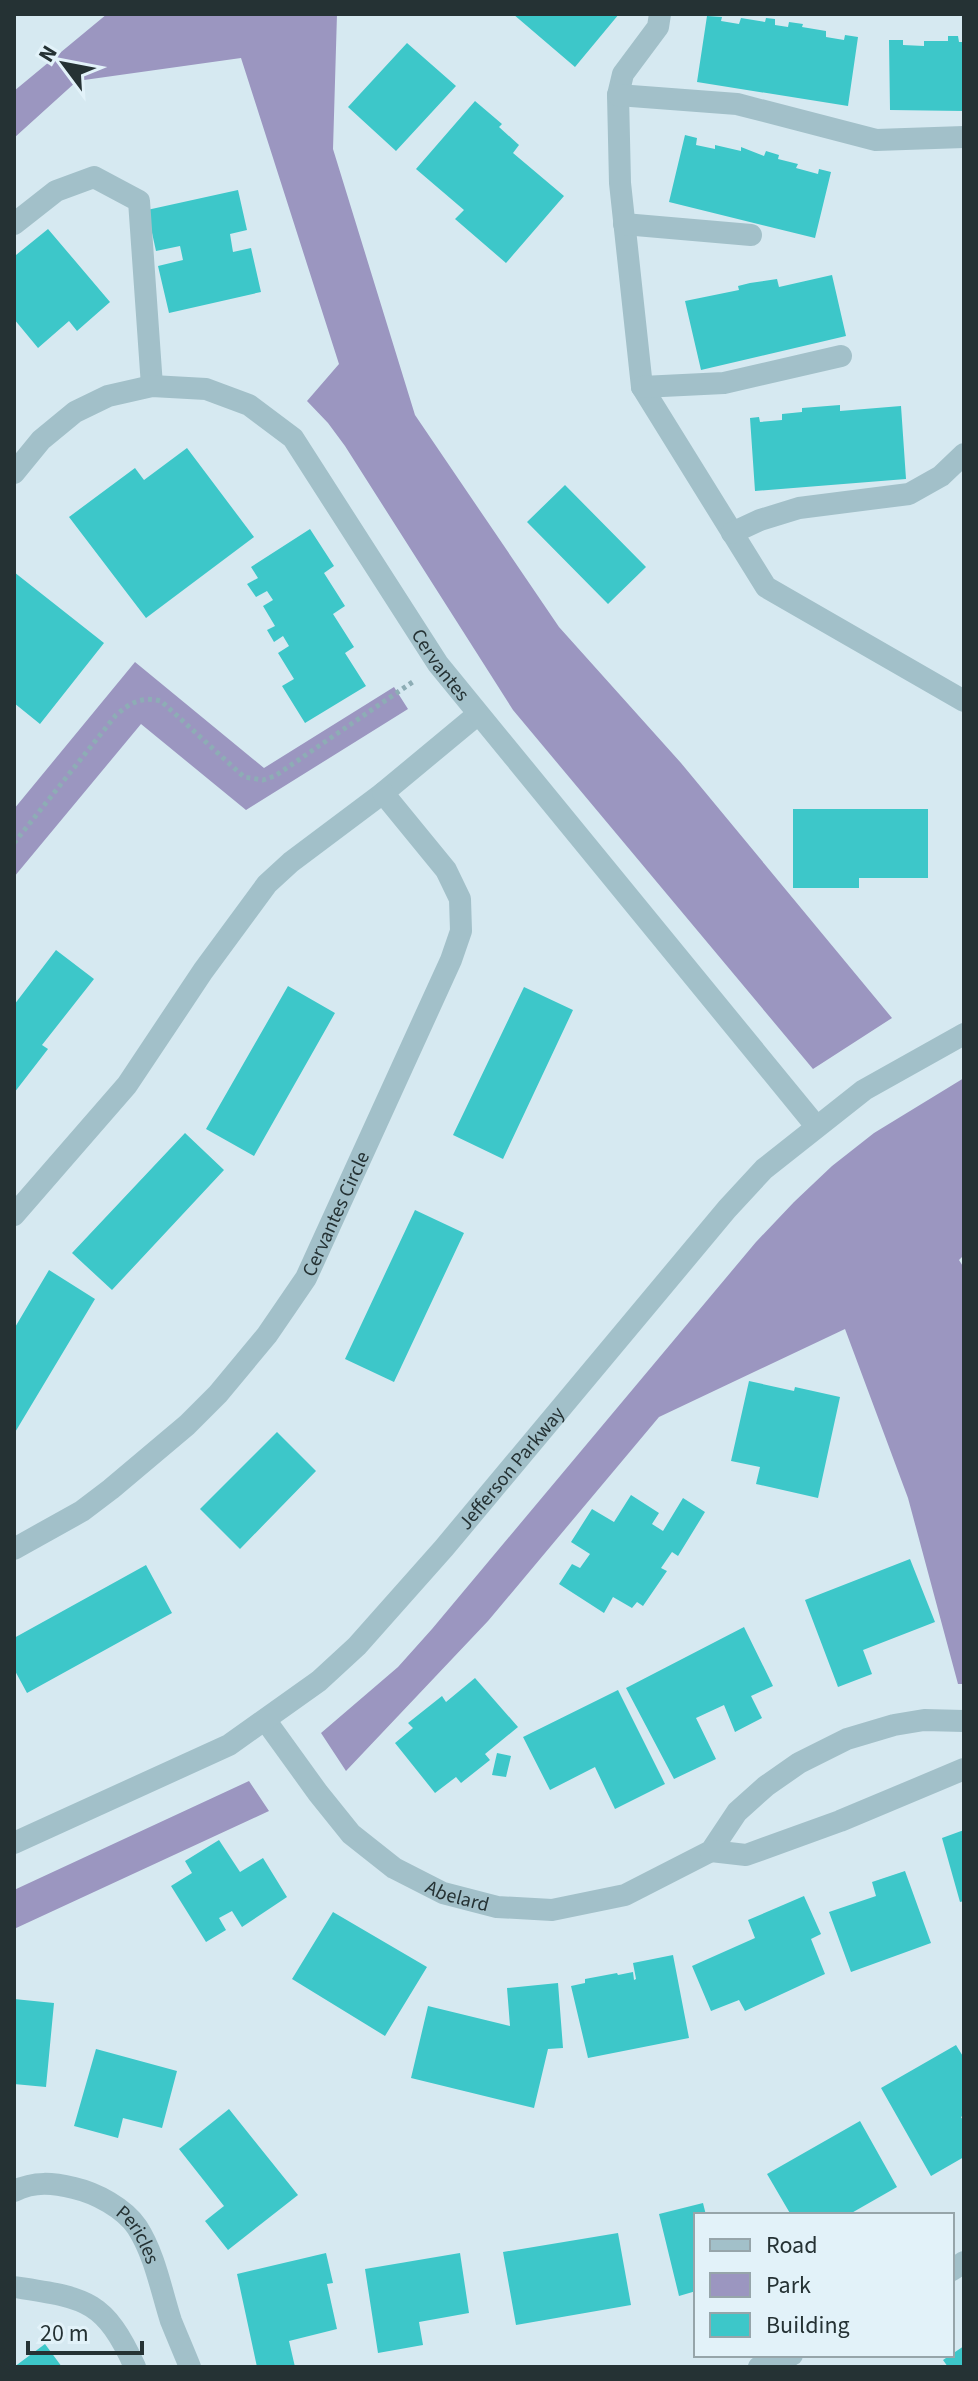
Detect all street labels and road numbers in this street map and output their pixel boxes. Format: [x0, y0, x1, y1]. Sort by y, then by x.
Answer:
street label: Cervantes [404, 624, 476, 707]
street label: Cervantes Circle [296, 1147, 377, 1281]
street label: Jefferson Parkway [452, 1400, 572, 1536]
street label: Abelard [420, 1873, 492, 1919]
street label: Pericles [110, 2199, 166, 2268]

